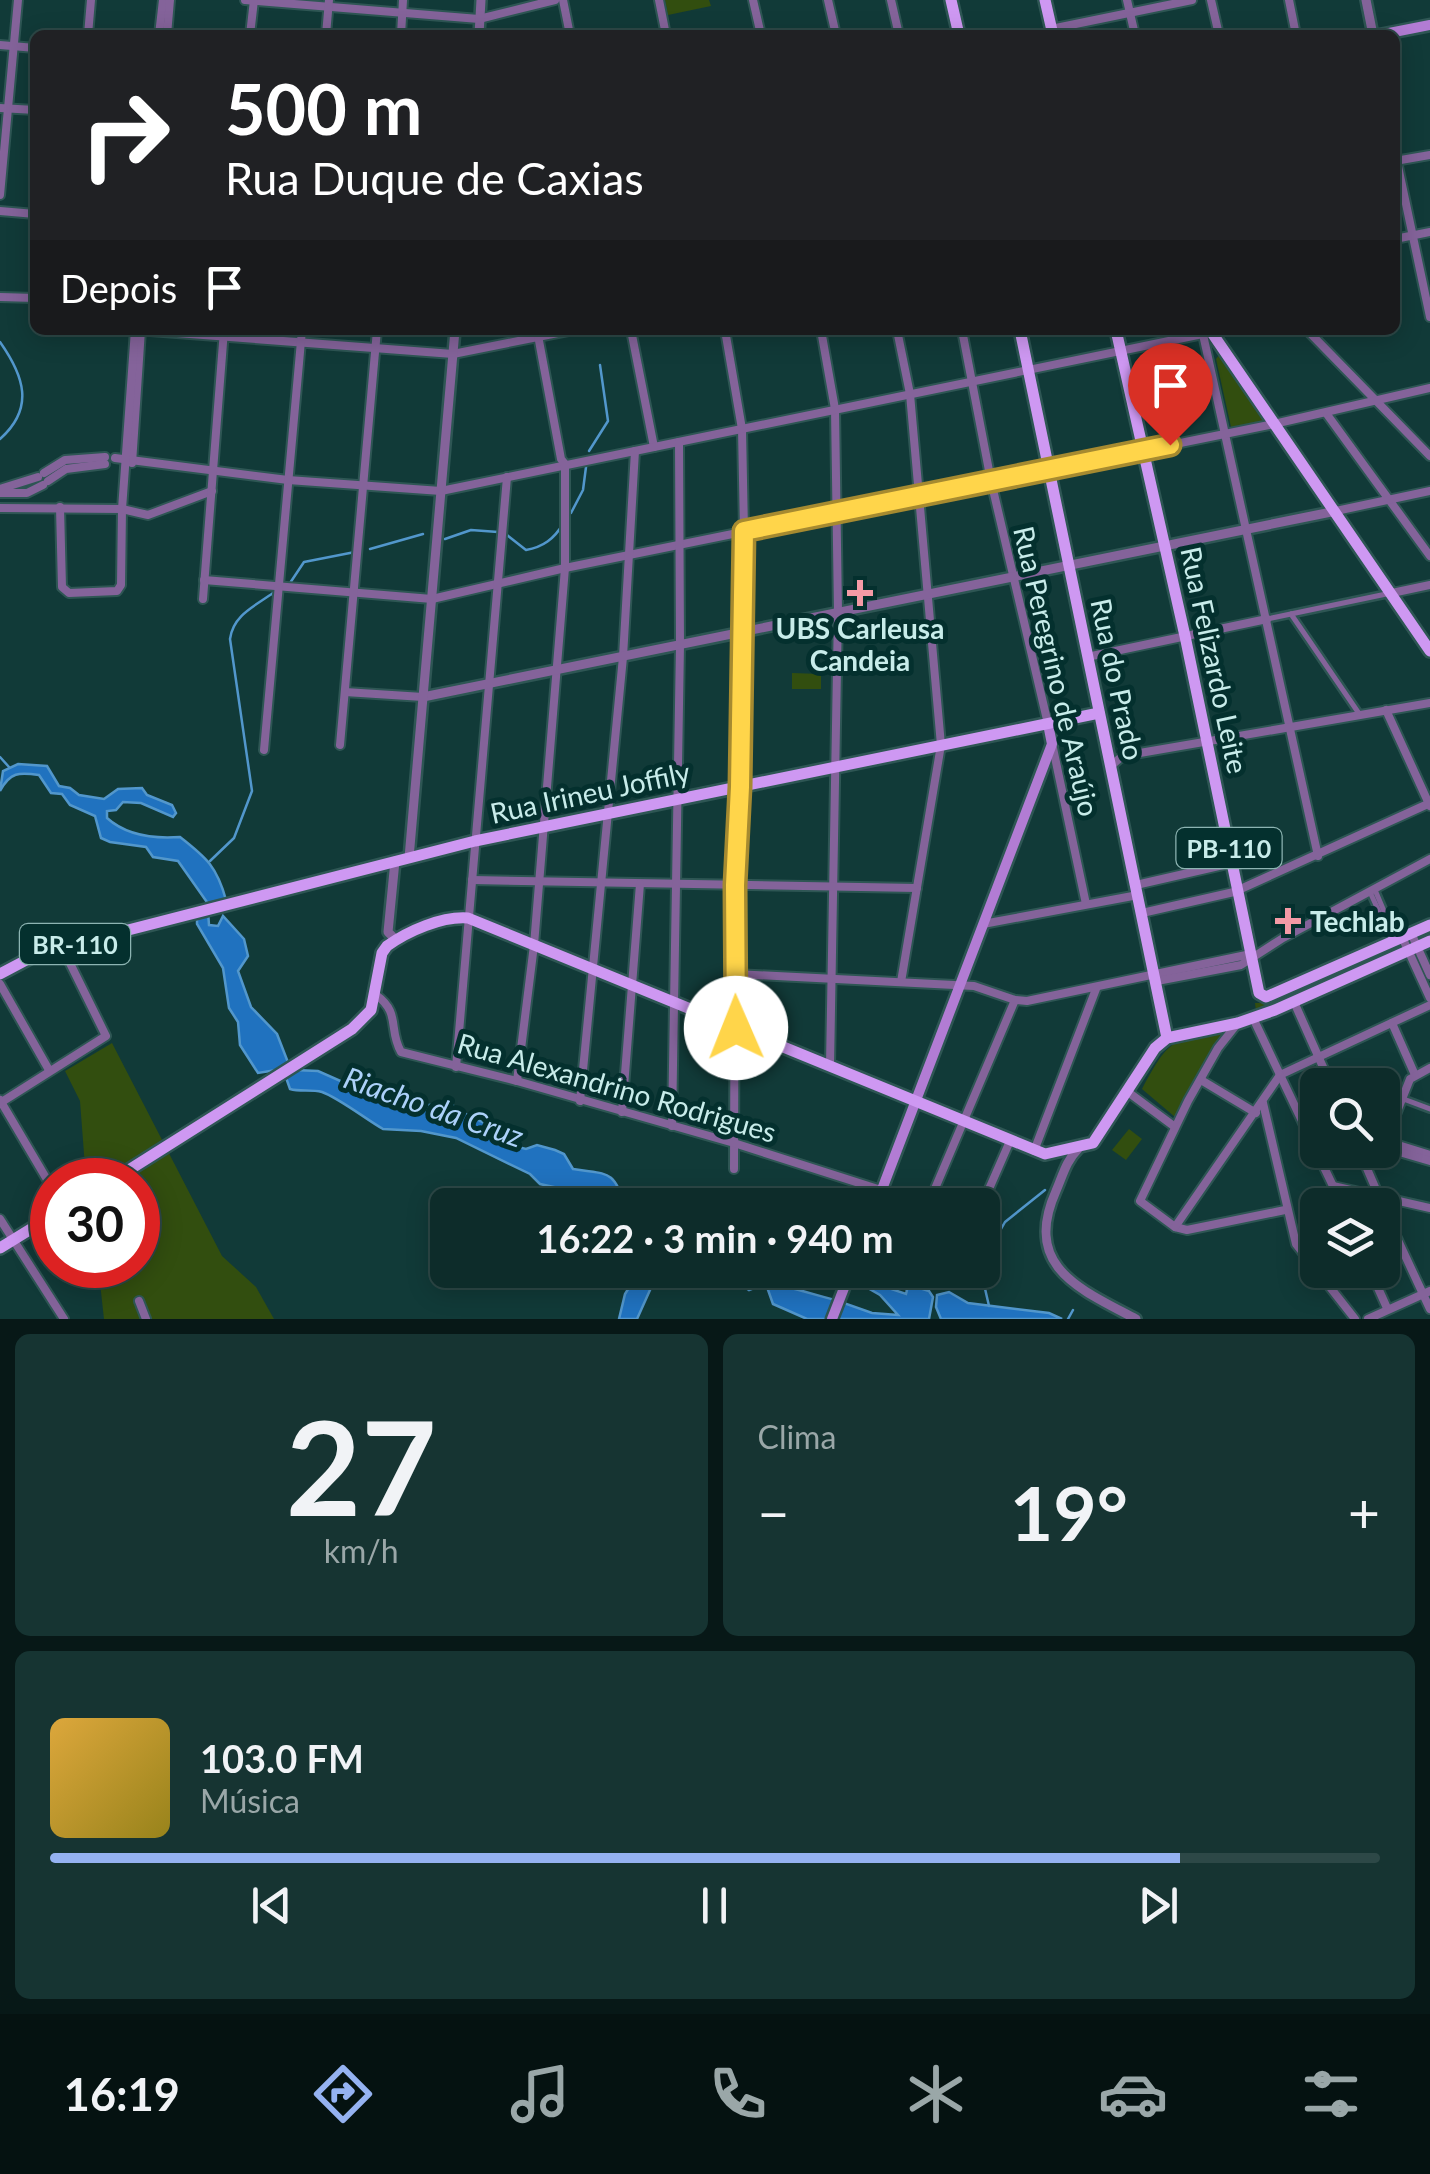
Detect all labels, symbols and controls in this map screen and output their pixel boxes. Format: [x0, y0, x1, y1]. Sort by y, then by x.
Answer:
text: 500 m [225, 66, 422, 150]
icon: right [60, 70, 190, 200]
text: Rua Duque de Caxias [225, 151, 644, 205]
icon: arrive [197, 260, 252, 315]
text: Depois [60, 265, 177, 311]
pin [1128, 343, 1213, 446]
icon: arrive [1143, 358, 1198, 413]
street label: Rua Peregrino de Araújo [1007, 523, 1107, 819]
street label: Rua Felizardo Leite [1174, 544, 1256, 776]
marker: UBS Carleusa Candeia [847, 580, 873, 606]
street label: Rua do Prado [1084, 595, 1152, 763]
place label: UBS Carleusa Candeia [776, 611, 944, 677]
street label: Rua Irineu Joffily [487, 754, 694, 830]
road number: PB-110 [1176, 828, 1282, 868]
place label: Techlab [1310, 904, 1405, 938]
marker: Techlab [1275, 908, 1301, 934]
road number: BR-110 [20, 924, 130, 964]
position arrow [684, 976, 788, 1080]
street label: Rua Alexandrino Rodrigues [454, 1025, 780, 1149]
water label: Riacho da Cruz [340, 1058, 529, 1154]
map controls [1300, 1068, 1400, 1288]
button: search [1300, 1068, 1400, 1168]
speed limit sign: 30 [30, 1158, 160, 1288]
button: layers [1300, 1188, 1400, 1288]
text: 16:22 · 3 min · 940 m [536, 1215, 894, 1261]
text: 27 [286, 1388, 437, 1544]
text: Clima [758, 1417, 836, 1456]
text: 19° [1010, 1467, 1128, 1557]
text: − [758, 1479, 789, 1545]
text: + [1348, 1479, 1380, 1545]
text: km/h [324, 1531, 399, 1570]
text: 103.0 FM [200, 1735, 364, 1781]
text: Música [200, 1781, 300, 1820]
icon: previous [244, 1878, 299, 1933]
icon: pause [687, 1878, 742, 1933]
icon: next [1131, 1878, 1186, 1933]
icon: directions [308, 2059, 378, 2129]
icon: music [505, 2059, 575, 2129]
icon: phone [703, 2059, 773, 2129]
icon: climate [901, 2059, 971, 2129]
icon: car [1098, 2059, 1168, 2129]
icon: filters [1296, 2059, 1366, 2129]
text: 16:19 [64, 2067, 180, 2121]

